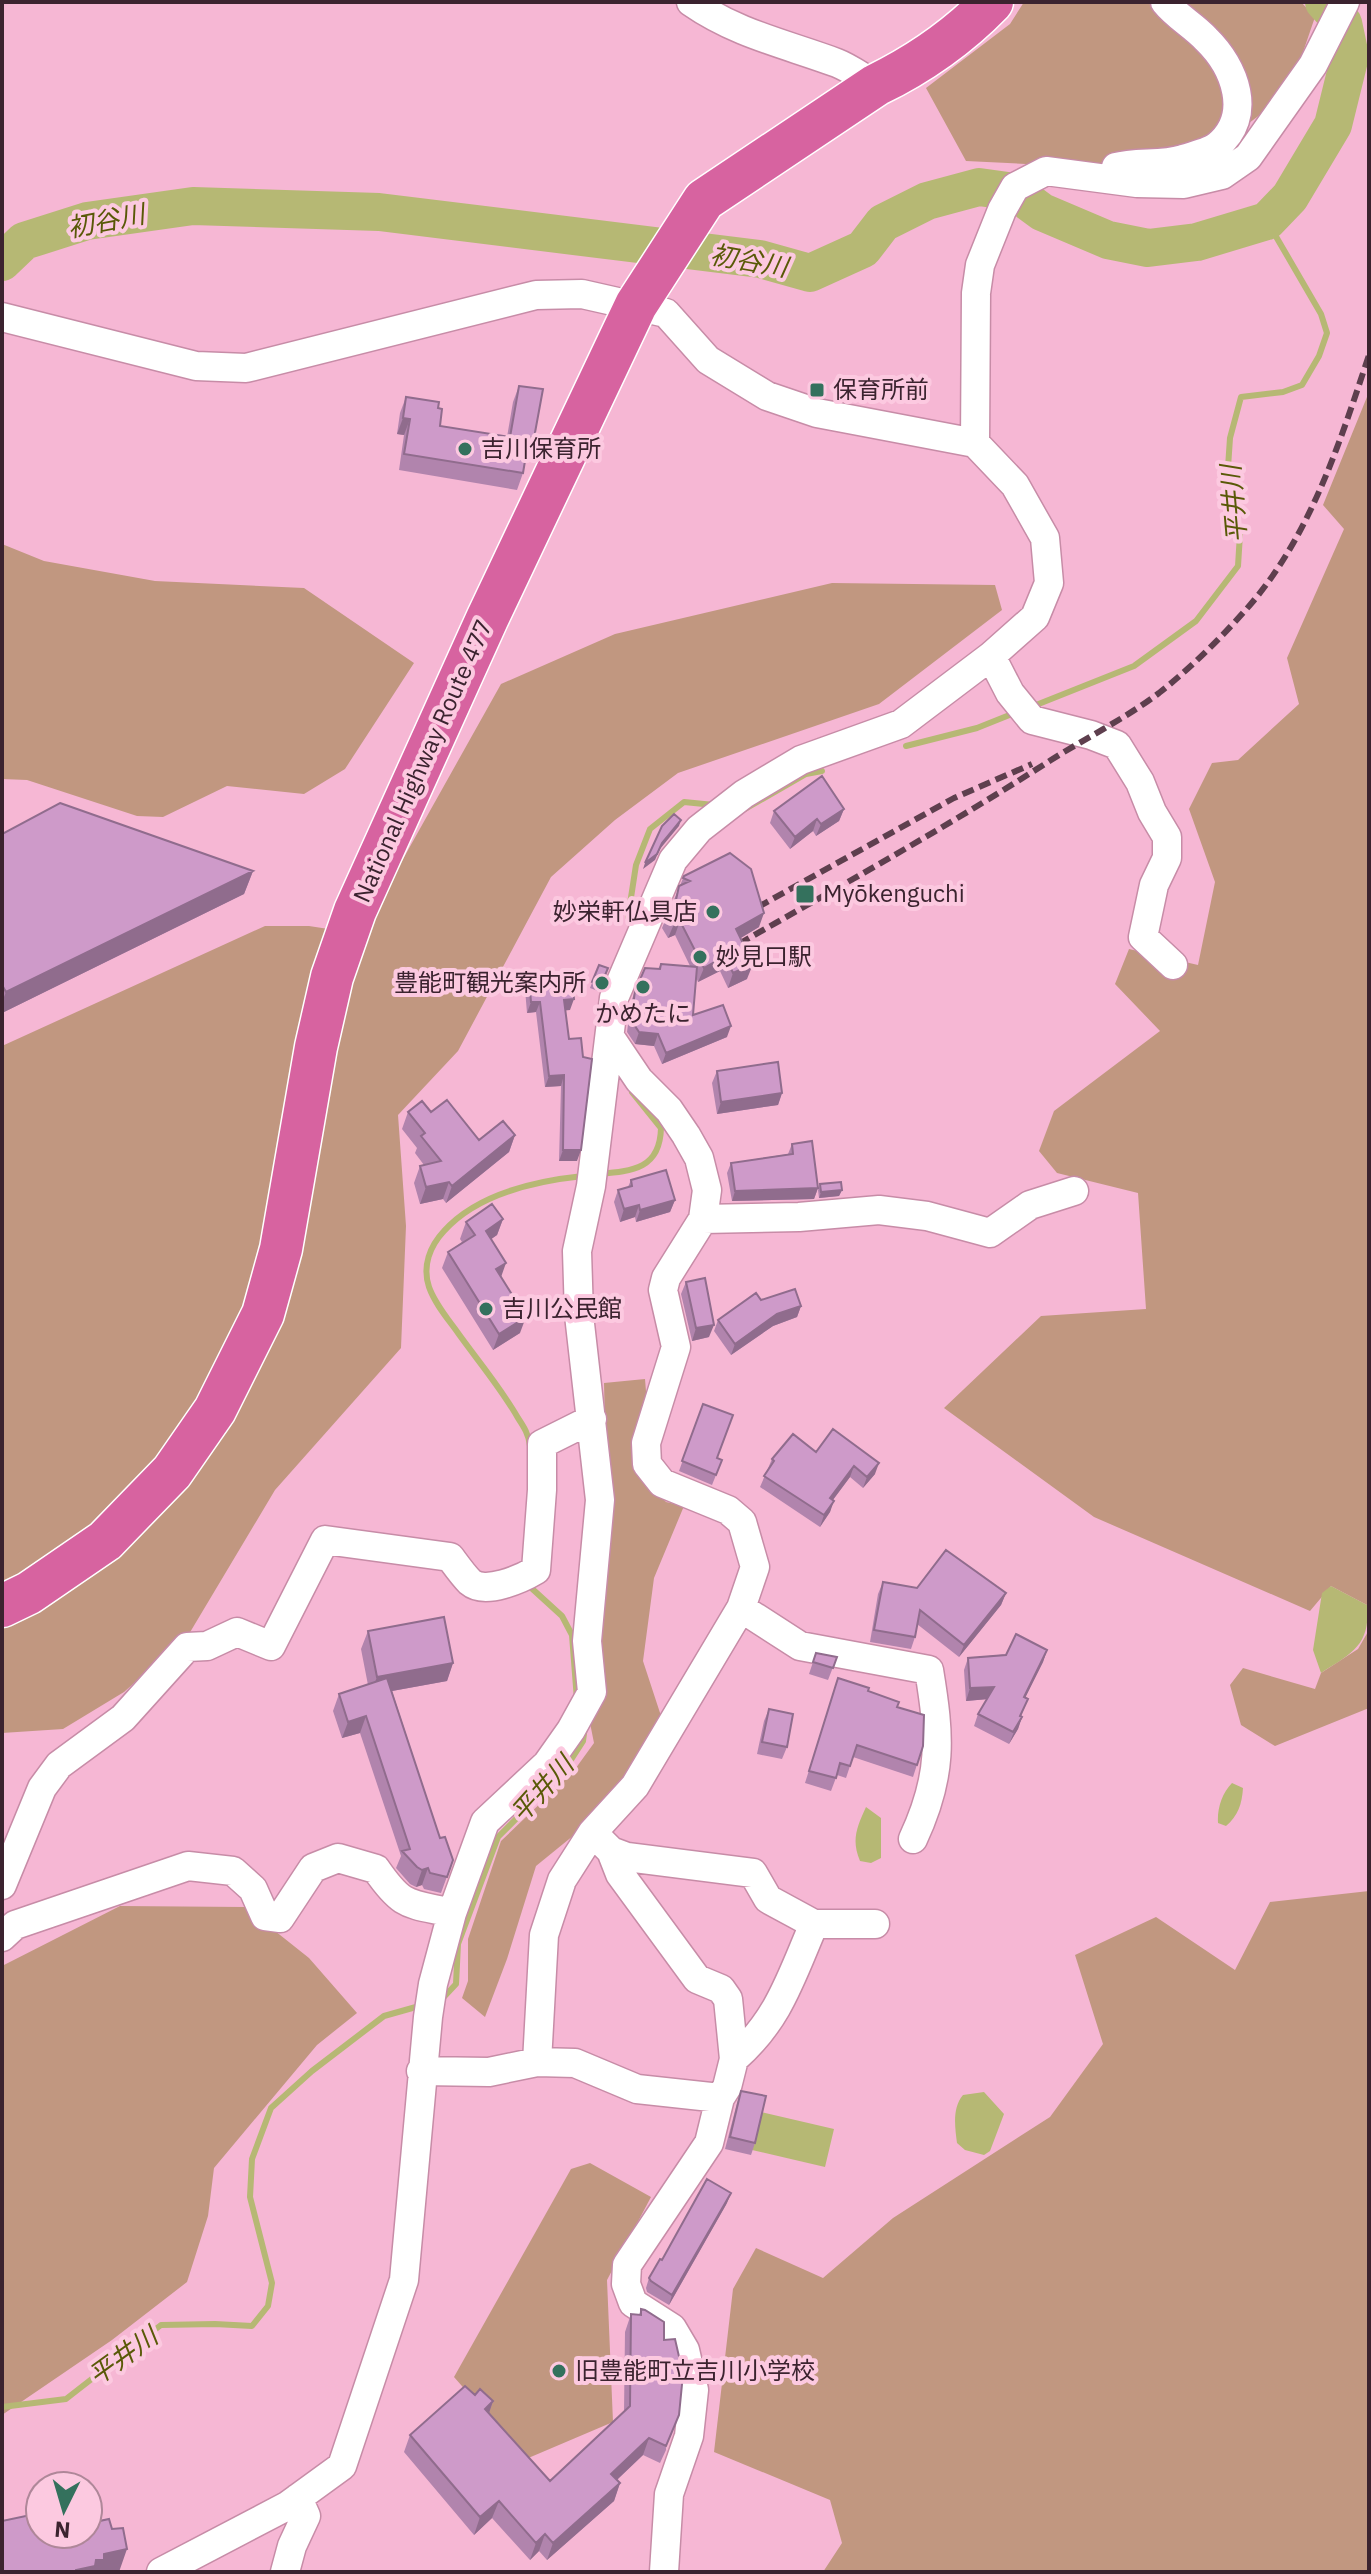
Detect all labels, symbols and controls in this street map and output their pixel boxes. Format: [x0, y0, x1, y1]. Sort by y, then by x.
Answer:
water label: 初谷川 [64, 195, 150, 244]
water label: 初谷川 [708, 236, 793, 284]
place label: 保育所前 [833, 373, 929, 405]
marker: 保育所前 [808, 381, 826, 399]
place label: 吉川保育所 [481, 432, 601, 464]
marker: 吉川保育所 [456, 440, 474, 458]
water label: 平井川 [1212, 461, 1253, 544]
street label: National Highway Route 477 [345, 614, 499, 907]
place label: Myōkenguchi [823, 877, 965, 909]
marker: Myōkenguchi [794, 883, 816, 905]
place label: 妙栄軒仏具店 [553, 895, 697, 927]
marker: 妙栄軒仏具店 [704, 903, 722, 921]
place label: 妙見口駅 [716, 940, 812, 972]
marker: 妙見口駅 [691, 948, 709, 966]
place label: 豊能町観光案内所 [394, 966, 586, 998]
marker: 豊能町観光案内所 [593, 974, 611, 992]
marker: かめたに [634, 978, 652, 996]
place label: かめたに [595, 997, 691, 1029]
place label: 吉川公民館 [502, 1292, 622, 1324]
marker: 吉川公民館 [477, 1300, 495, 1318]
water label: 平井川 [503, 1746, 582, 1829]
water label: 平井川 [81, 2317, 166, 2392]
place label: 旧豊能町立吉川小学校 [575, 2354, 815, 2386]
marker: 旧豊能町立吉川小学校 [550, 2362, 568, 2380]
north arrow [24, 2470, 104, 2550]
text: N [53, 2515, 71, 2546]

